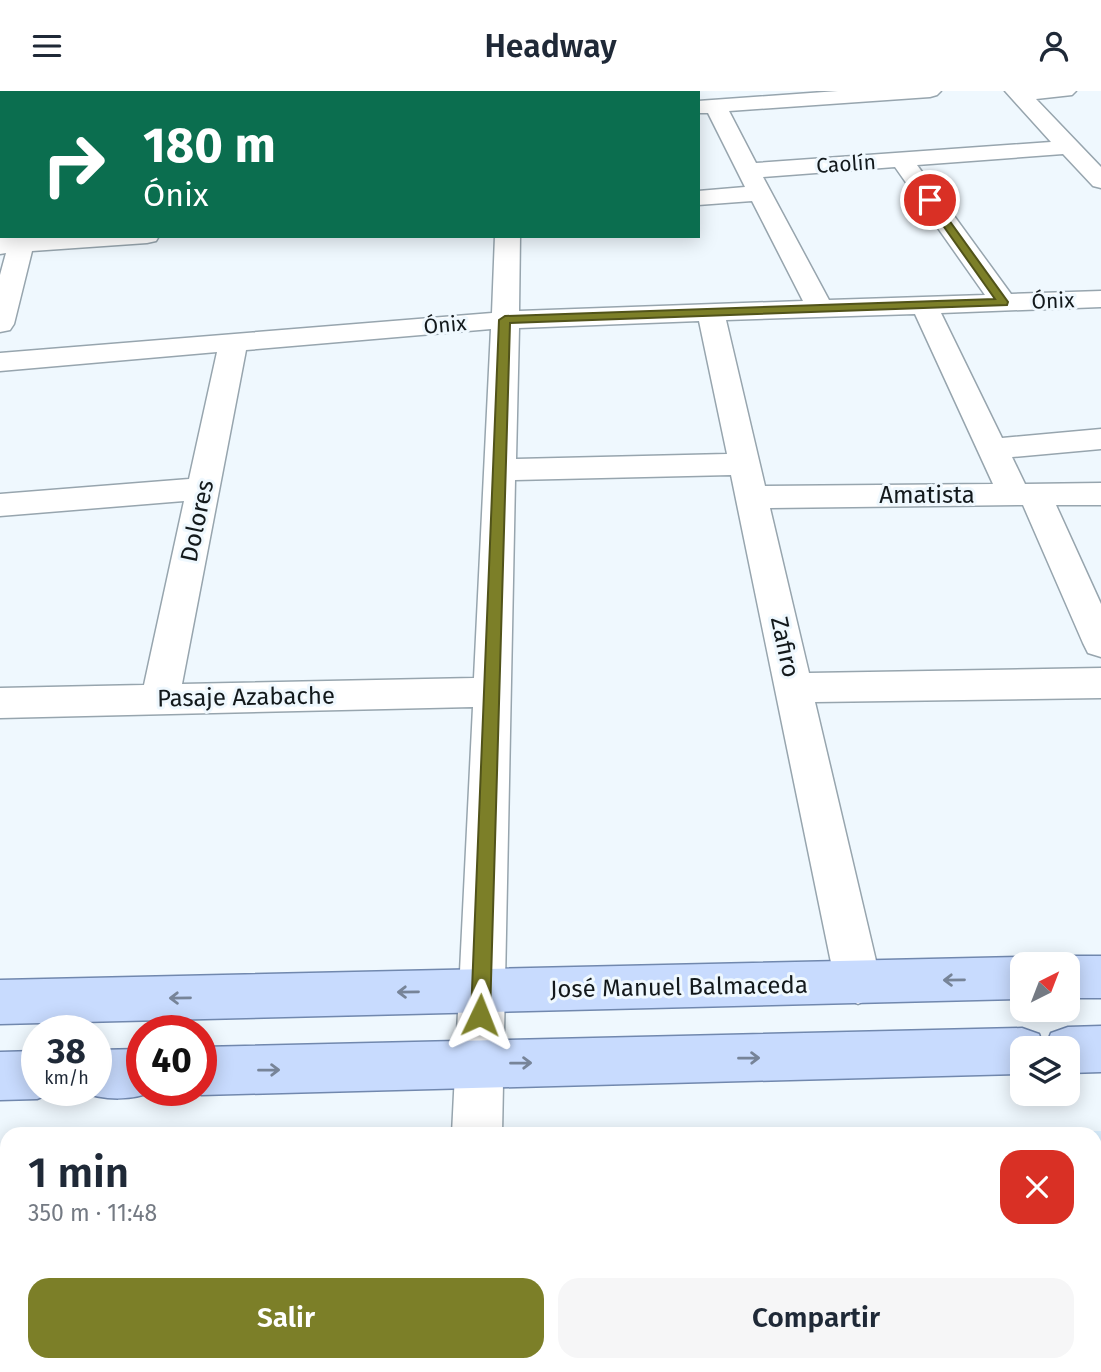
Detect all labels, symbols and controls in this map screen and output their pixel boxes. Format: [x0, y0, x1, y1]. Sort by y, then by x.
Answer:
icon: menu [28, 27, 66, 65]
text: Headway [484, 27, 617, 65]
icon: person [1035, 27, 1073, 65]
text: 180 m [143, 116, 276, 175]
icon: right [28, 119, 119, 210]
street label: Caolín [815, 149, 877, 179]
pin [900, 170, 960, 230]
text: Ónix [143, 176, 208, 214]
icon: arrive [911, 181, 949, 219]
street label: Ónix [1031, 287, 1076, 315]
street label: Ónix [422, 310, 468, 340]
street label: Dolores [175, 477, 219, 565]
street label: Amatista [879, 481, 975, 509]
street label: Zafiro [765, 614, 805, 680]
street label: Pasaje Azabache [157, 681, 335, 713]
north arrow [1010, 952, 1080, 1022]
map controls [1010, 952, 1080, 1106]
street label: José Manuel Balmaceda [550, 971, 808, 1003]
one-way arrow [943, 973, 966, 987]
position arrow [443, 978, 517, 1052]
one-way arrow [397, 986, 420, 999]
one-way arrow [169, 991, 192, 1005]
speed limit sign: 40 [126, 1015, 217, 1106]
text: 38 [47, 1030, 86, 1072]
button: layers [1010, 1036, 1080, 1106]
one-way arrow [737, 1051, 760, 1064]
one-way arrow [510, 1057, 533, 1070]
one-way arrow [258, 1063, 281, 1076]
text: km/h [44, 1067, 89, 1089]
text: 1 min [28, 1148, 129, 1198]
button: close [1000, 1150, 1074, 1224]
text: 350 m · 11:48 [28, 1199, 157, 1227]
button: Salir [28, 1278, 544, 1358]
button: Compartir [558, 1278, 1074, 1358]

